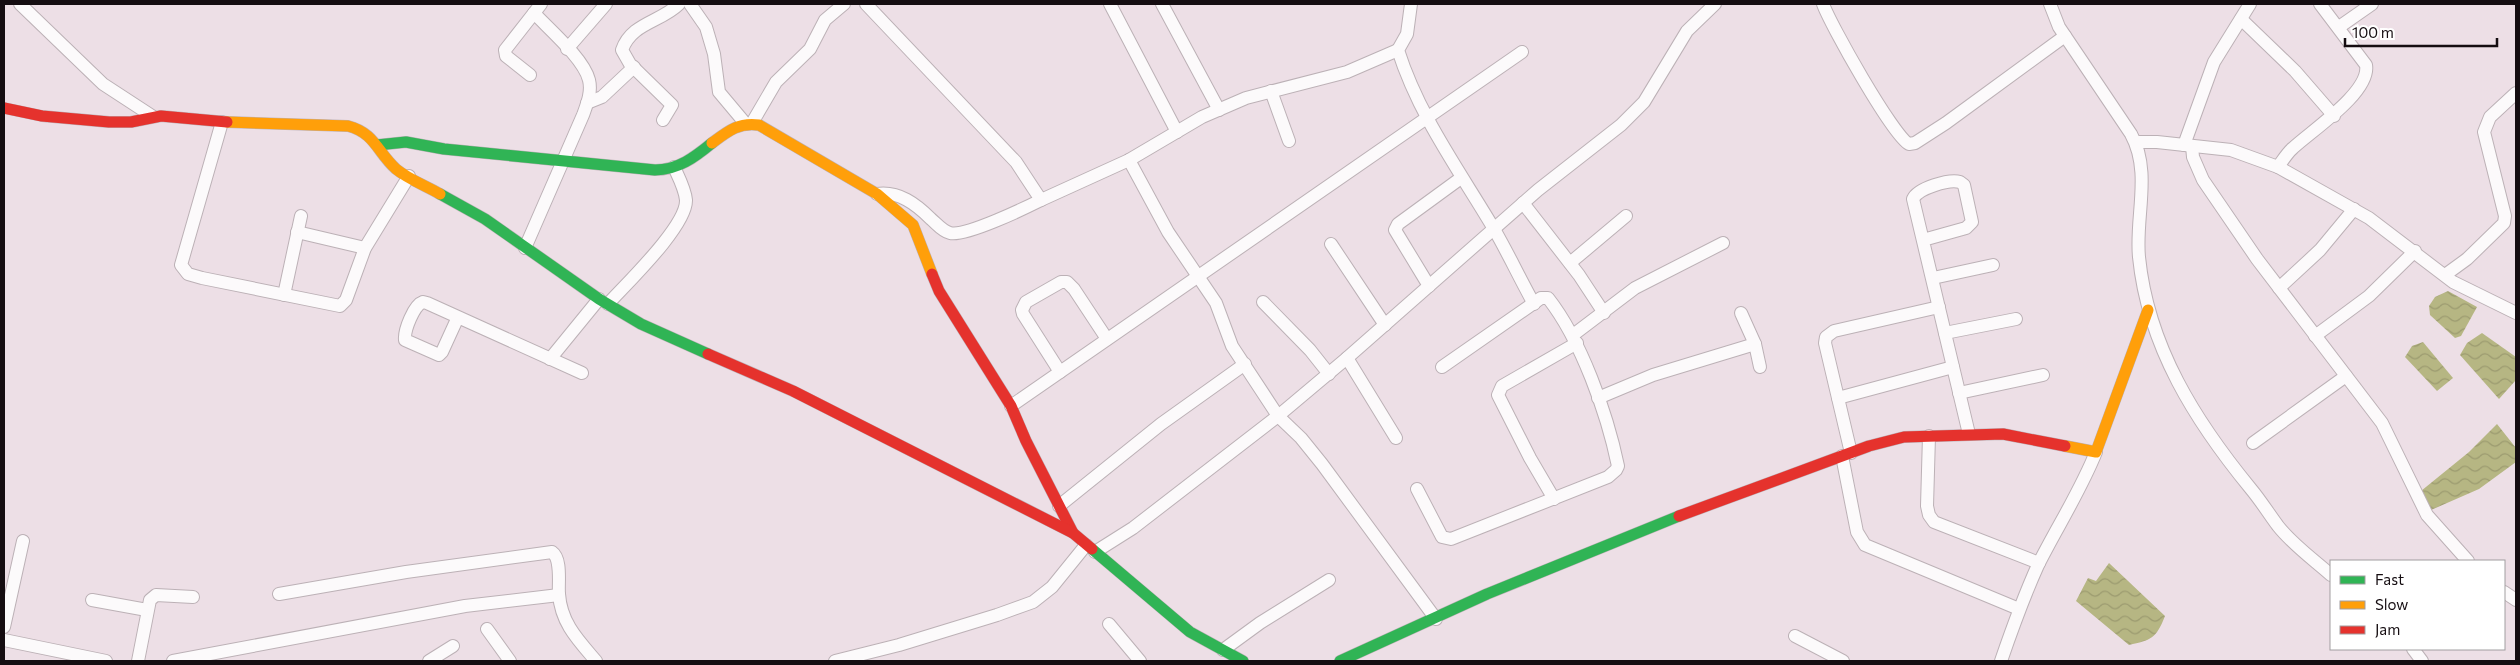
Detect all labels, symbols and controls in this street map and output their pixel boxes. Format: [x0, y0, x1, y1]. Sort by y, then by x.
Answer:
scale bar [2345, 15, 2498, 47]
text: 100 m [2352, 23, 2394, 41]
legend [2330, 560, 2505, 650]
text: Fast [2375, 570, 2404, 588]
text: Slow [2375, 595, 2408, 613]
text: Jam [2375, 620, 2400, 638]

